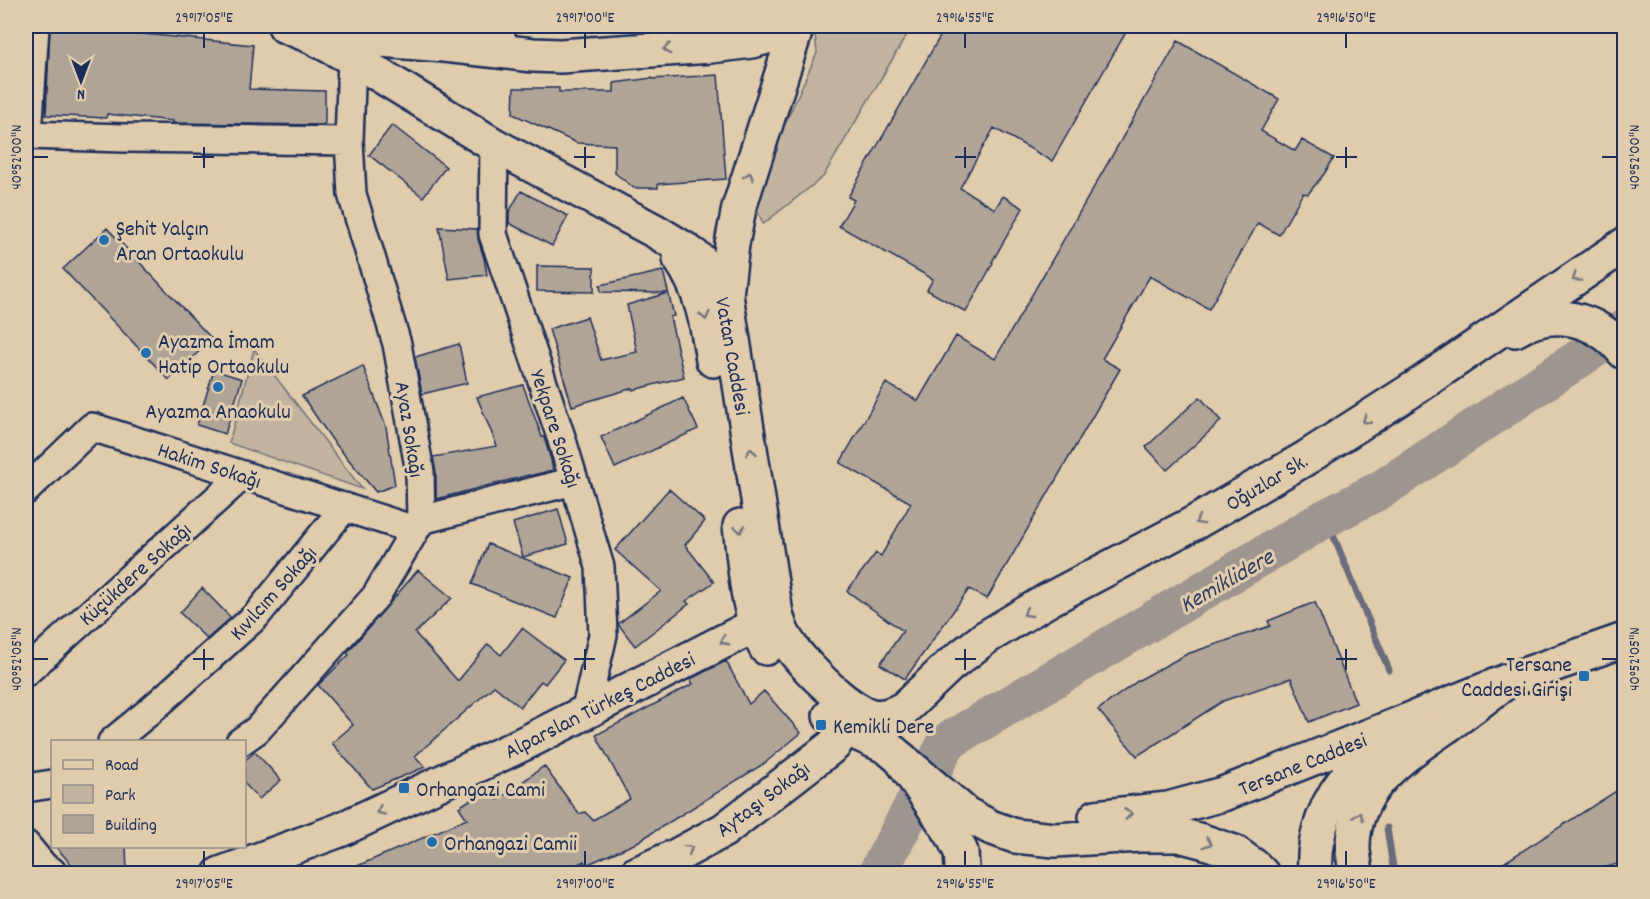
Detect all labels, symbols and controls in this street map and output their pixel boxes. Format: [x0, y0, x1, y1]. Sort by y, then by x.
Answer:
text: 29°17'05"E [175, 8, 233, 30]
text: 29°17'00"E [556, 8, 615, 30]
text: 29°16'55"E [936, 8, 994, 30]
text: 29°16'50"E [1316, 8, 1376, 30]
one-way arrow [663, 42, 672, 55]
north arrow [51, 51, 111, 111]
text: N [77, 82, 85, 105]
text: 40°52'00"N [7, 125, 29, 189]
text: 40°52'00"N [1625, 125, 1647, 189]
one-way arrow [741, 171, 754, 182]
place label: Şehit Yalçın Aran Ortaokulu [116, 215, 244, 271]
marker: Şehit Yalçın Aran Ortaokulu [97, 233, 111, 247]
one-way arrow [1572, 270, 1583, 281]
street label: Vatan Caddesi [705, 295, 756, 418]
one-way arrow [698, 311, 711, 321]
place label: Ayazma İmam Hatip Ortaokulu [158, 328, 289, 384]
marker: Ayazma İmam Hatip Ortaokulu [139, 346, 153, 360]
street label: Yekpare Sokağı [520, 366, 587, 492]
street label: Ayaz Sokağı [385, 379, 430, 480]
marker: Ayazma Anaokulu [211, 380, 225, 394]
place label: Ayazma Anaokulu [145, 398, 291, 429]
one-way arrow [1362, 413, 1373, 424]
street label: Hakim Sokağı [153, 436, 265, 499]
street label: Oğuzlar Sk. [1221, 447, 1315, 521]
one-way arrow [745, 448, 757, 457]
one-way arrow [1195, 514, 1205, 525]
street label: Küçükdere Sokağı [73, 516, 200, 635]
one-way arrow [734, 525, 746, 534]
street label: Kıvılcım Sokağı [224, 540, 326, 649]
water label: Kemiklidere [1174, 541, 1282, 623]
one-way arrow [1023, 605, 1033, 617]
text: 40°52'05"N [7, 627, 29, 691]
text: 40°52'05"N [1625, 627, 1647, 691]
one-way arrow [720, 633, 731, 645]
street label: Alparslan Türkeş Caddesi [500, 646, 701, 769]
place label: Tersane Caddesi Girişi [1461, 651, 1572, 707]
marker: Tersane Caddesi Girişi [1577, 669, 1591, 683]
place label: Kemikli Dere [833, 713, 934, 744]
marker: Kemikli Dere [814, 718, 828, 732]
street label: Tersane Caddesi [1234, 726, 1372, 806]
legend [51, 740, 246, 848]
text: Road [105, 754, 139, 779]
street label: Aytaşı Sokağı [711, 755, 818, 846]
place label: Orhangazi Cami [416, 776, 545, 807]
marker: Orhangazi Cami [397, 781, 411, 795]
text: Park [105, 784, 136, 809]
one-way arrow [376, 803, 387, 815]
one-way arrow [1124, 808, 1133, 820]
one-way arrow [1352, 811, 1364, 822]
text: Building [105, 814, 157, 839]
place label: Orhangazi Camii [444, 830, 577, 861]
marker: Orhangazi Camii [425, 835, 439, 849]
one-way arrow [1202, 836, 1212, 848]
one-way arrow [683, 845, 694, 856]
text: 29°17'05"E [175, 874, 233, 896]
text: 29°17'00"E [556, 874, 615, 896]
text: 29°16'55"E [936, 874, 994, 896]
text: 29°16'50"E [1316, 874, 1376, 896]

